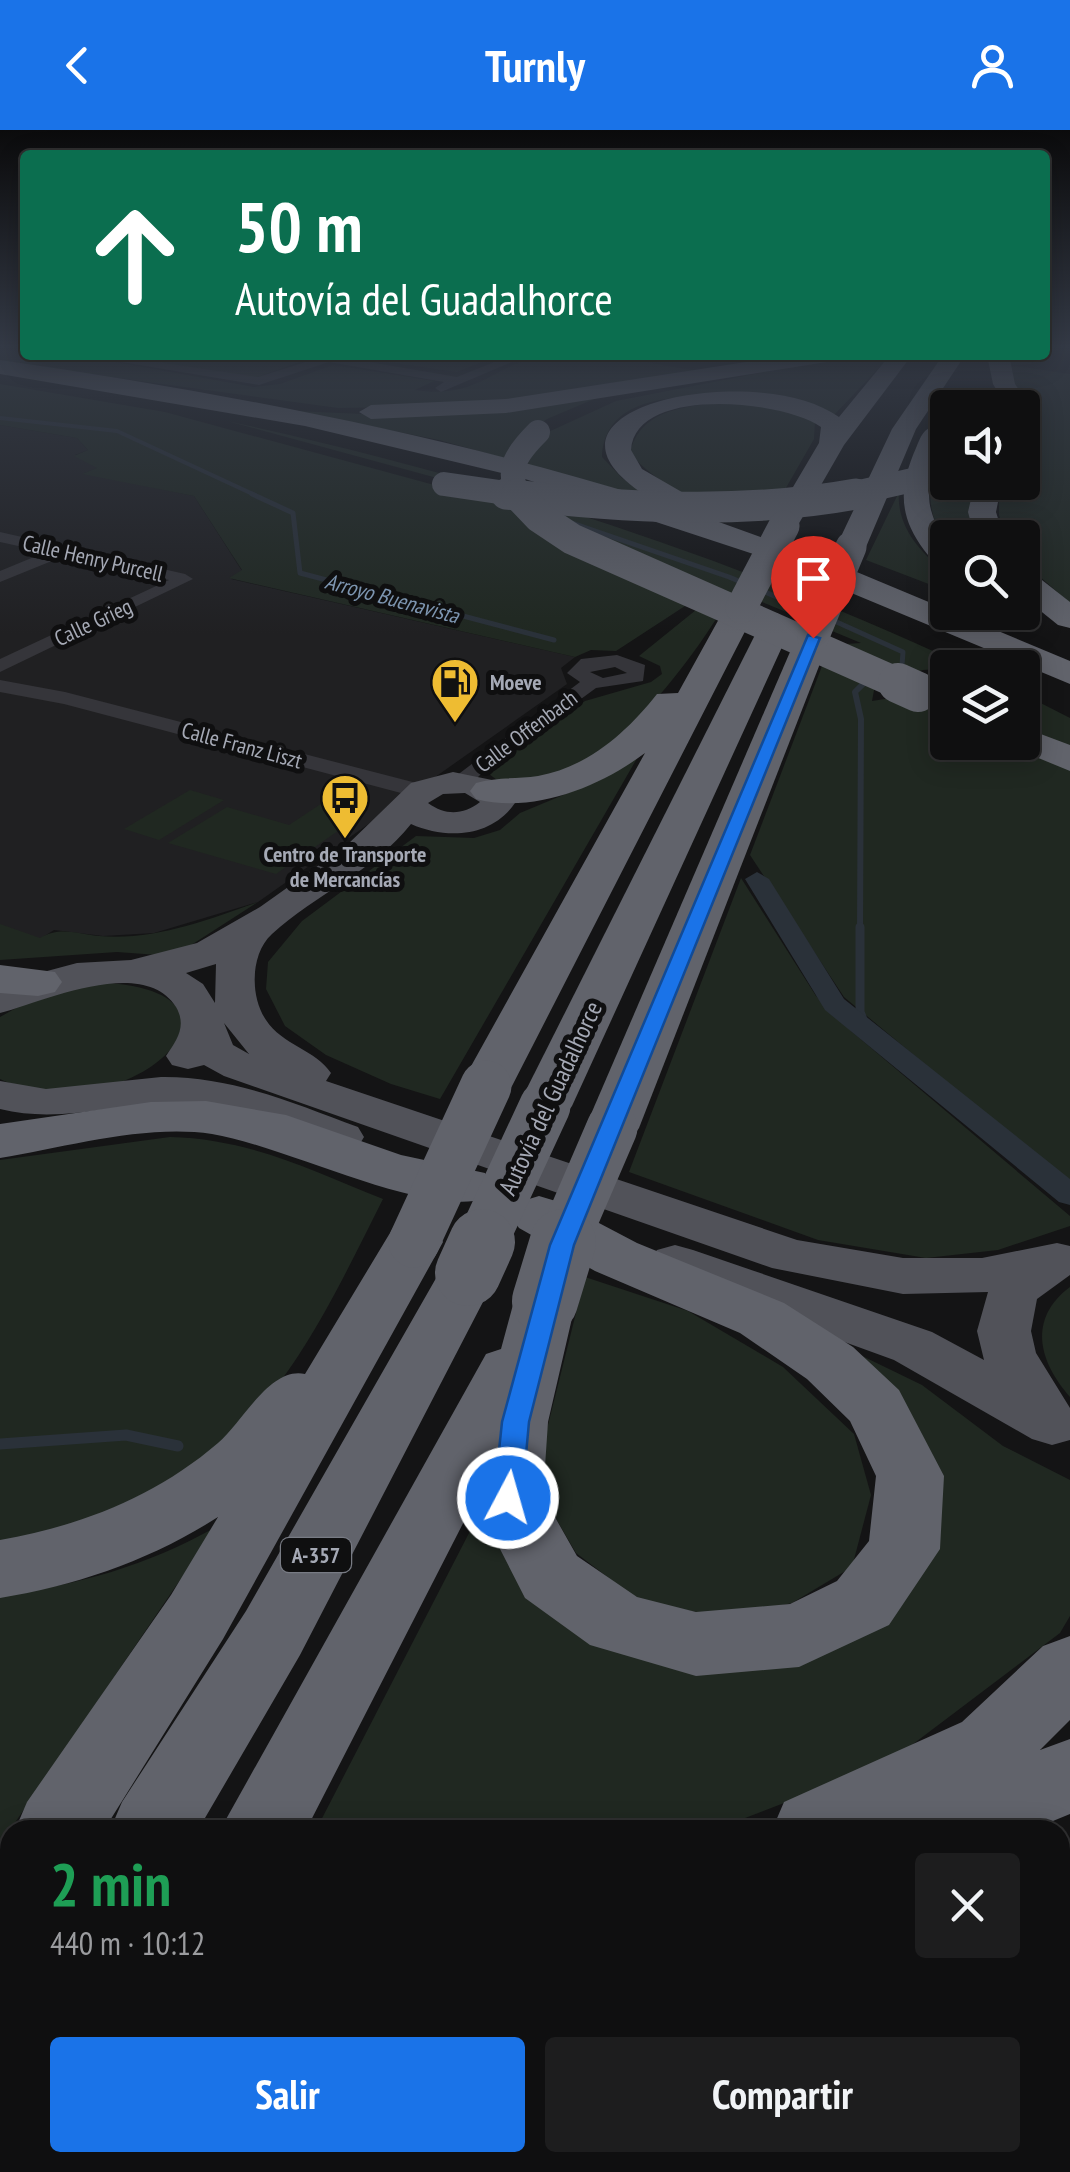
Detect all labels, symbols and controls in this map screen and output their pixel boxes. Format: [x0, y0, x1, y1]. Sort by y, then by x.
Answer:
text: Turnly [485, 36, 585, 94]
icon: back [50, 38, 105, 93]
icon: person [965, 38, 1020, 93]
text: 50 m [235, 181, 363, 271]
icon: ahead [70, 190, 200, 320]
text: Autovía del Guadalhorce [235, 269, 613, 327]
map controls [930, 390, 1040, 760]
button: sound [930, 390, 1040, 500]
button: search [930, 520, 1040, 630]
street label: Calle Henry Purcell [20, 528, 167, 588]
pin [771, 536, 856, 639]
icon: arrive [786, 551, 841, 606]
water label: Arroyo Buenavista [322, 567, 463, 630]
street label: Calle Grieg [50, 592, 136, 652]
button: layers [930, 650, 1040, 760]
fuel station icon: Moeve [429, 656, 481, 724]
place label: Moeve [490, 668, 542, 696]
street label: Calle Offenbach [469, 684, 583, 778]
street label: Calle Franz Liszt [179, 715, 305, 775]
bus stop icon: Centro de Transporte de Mercancías [319, 772, 371, 840]
place label: Centro de Transporte de Mercancías [264, 840, 427, 893]
street label: Autovía del Guadalhorce [491, 996, 609, 1200]
position arrow [456, 1446, 560, 1550]
road number: A-357 [281, 1538, 351, 1572]
text: 2 min [50, 1845, 171, 1923]
button: close [915, 1853, 1020, 1958]
text: 440 m · 10:12 [50, 1922, 205, 1964]
button: Salir [50, 2037, 525, 2152]
button: Compartir [545, 2037, 1020, 2152]

